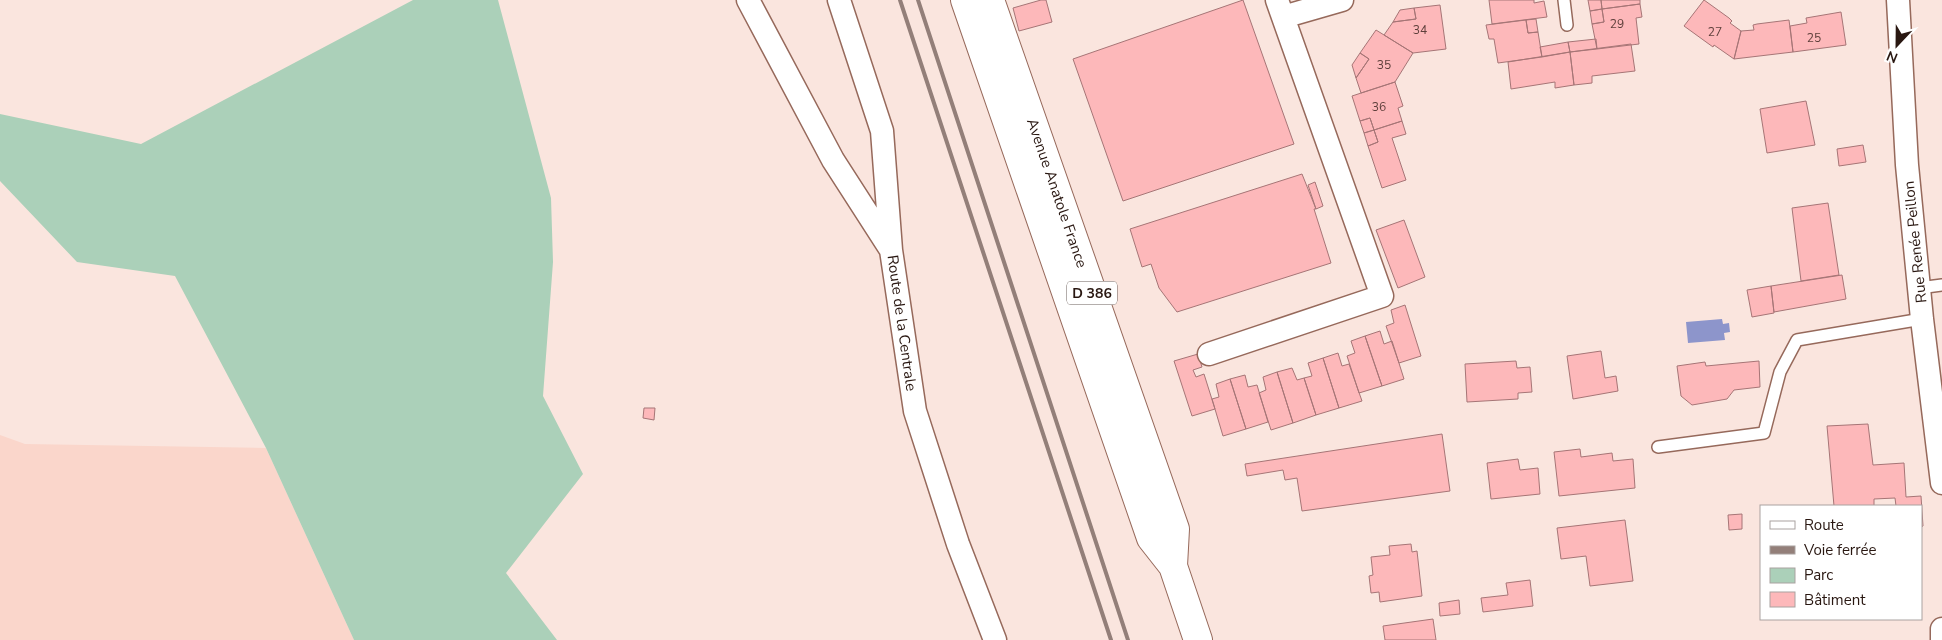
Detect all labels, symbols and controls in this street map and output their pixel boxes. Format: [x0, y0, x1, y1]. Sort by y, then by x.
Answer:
house number: 29 [1610, 16, 1624, 32]
north arrow [1872, 20, 1922, 70]
house number: 34 [1413, 22, 1427, 38]
house number: 27 [1708, 24, 1722, 40]
house number: 25 [1807, 30, 1821, 46]
text: N [1884, 46, 1901, 67]
house number: 35 [1377, 57, 1391, 73]
house number: 36 [1372, 99, 1386, 115]
street label: Avenue Anatole France [1022, 116, 1092, 270]
street label: Rue Renée Peillon [1899, 180, 1931, 304]
street label: Route de la Centrale [883, 254, 921, 392]
road number: D 386 [1067, 282, 1117, 304]
legend [1760, 505, 1922, 620]
text: Route [1804, 515, 1844, 535]
text: Voie ferrée [1803, 540, 1876, 560]
text: Parc [1804, 565, 1833, 585]
text: Bâtiment [1804, 590, 1866, 610]

